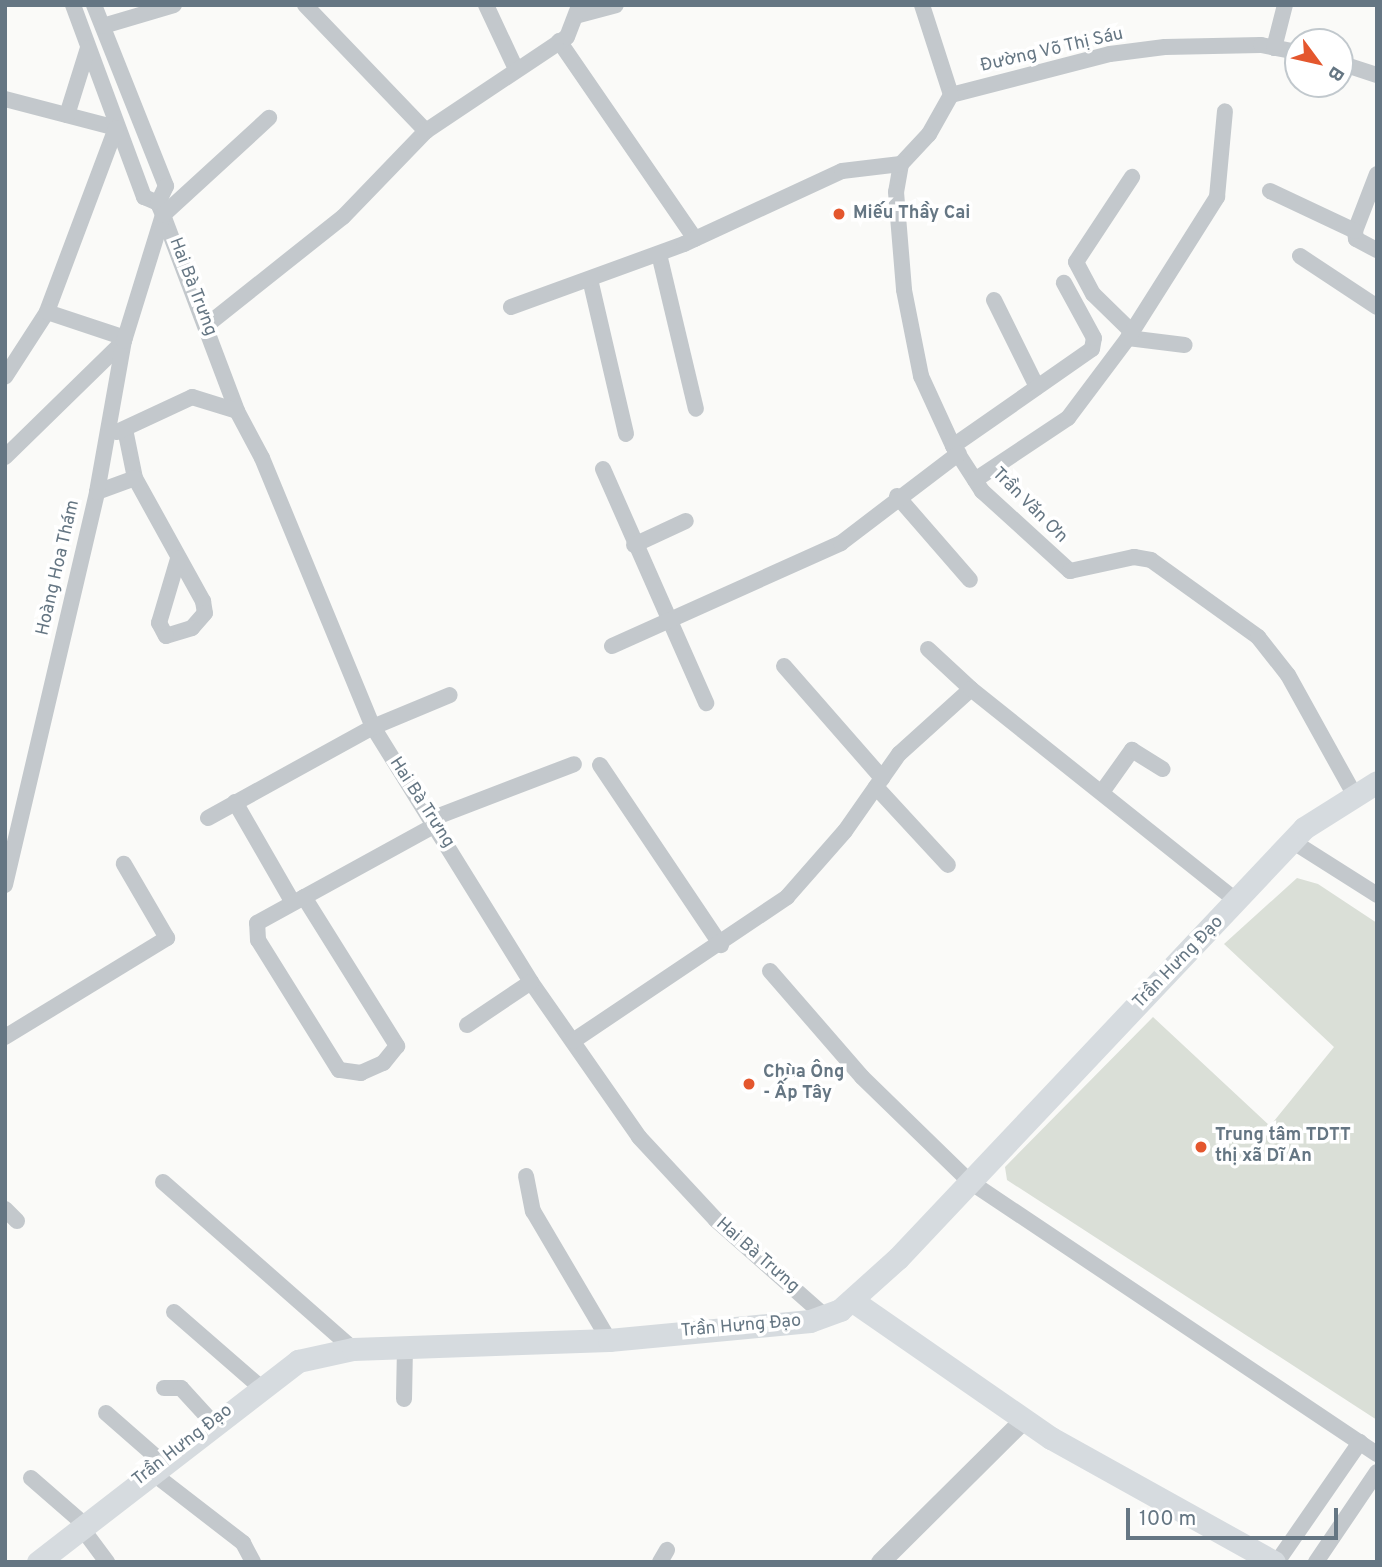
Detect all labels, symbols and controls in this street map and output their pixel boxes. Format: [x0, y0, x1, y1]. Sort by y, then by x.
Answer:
street label: Đường Võ Thị Sáu [978, 24, 1126, 78]
north arrow [1284, 28, 1354, 98]
text: B [1321, 61, 1349, 85]
place label: Miếu Thầy Cai [853, 203, 970, 225]
marker: Miếu Thầy Cai [831, 206, 847, 222]
street label: Hai Bà Trưng [163, 234, 221, 340]
street label: Trần Văn Ơn [986, 463, 1072, 549]
street label: Hoàng Hoa Thám [33, 498, 85, 638]
street label: Hai Bà Trưng [384, 753, 458, 853]
street label: Trần Hưng Đạo [1129, 912, 1229, 1014]
place label: Chùa Ông - Ấp Tây [763, 1063, 845, 1106]
marker: Chùa Ông - Ấp Tây [741, 1076, 757, 1092]
place label: Trung tâm TDTT thị xã Dĩ An [1215, 1126, 1351, 1168]
marker: Trung tâm TDTT thị xã Dĩ An [1193, 1139, 1209, 1155]
street label: Hai Bà Trưng [711, 1214, 803, 1298]
street label: Trần Hưng Đạo [680, 1311, 802, 1343]
street label: Trần Hưng Đạo [129, 1400, 237, 1492]
scale bar [1130, 1494, 1342, 1538]
text: 100 m [1139, 1506, 1196, 1533]

